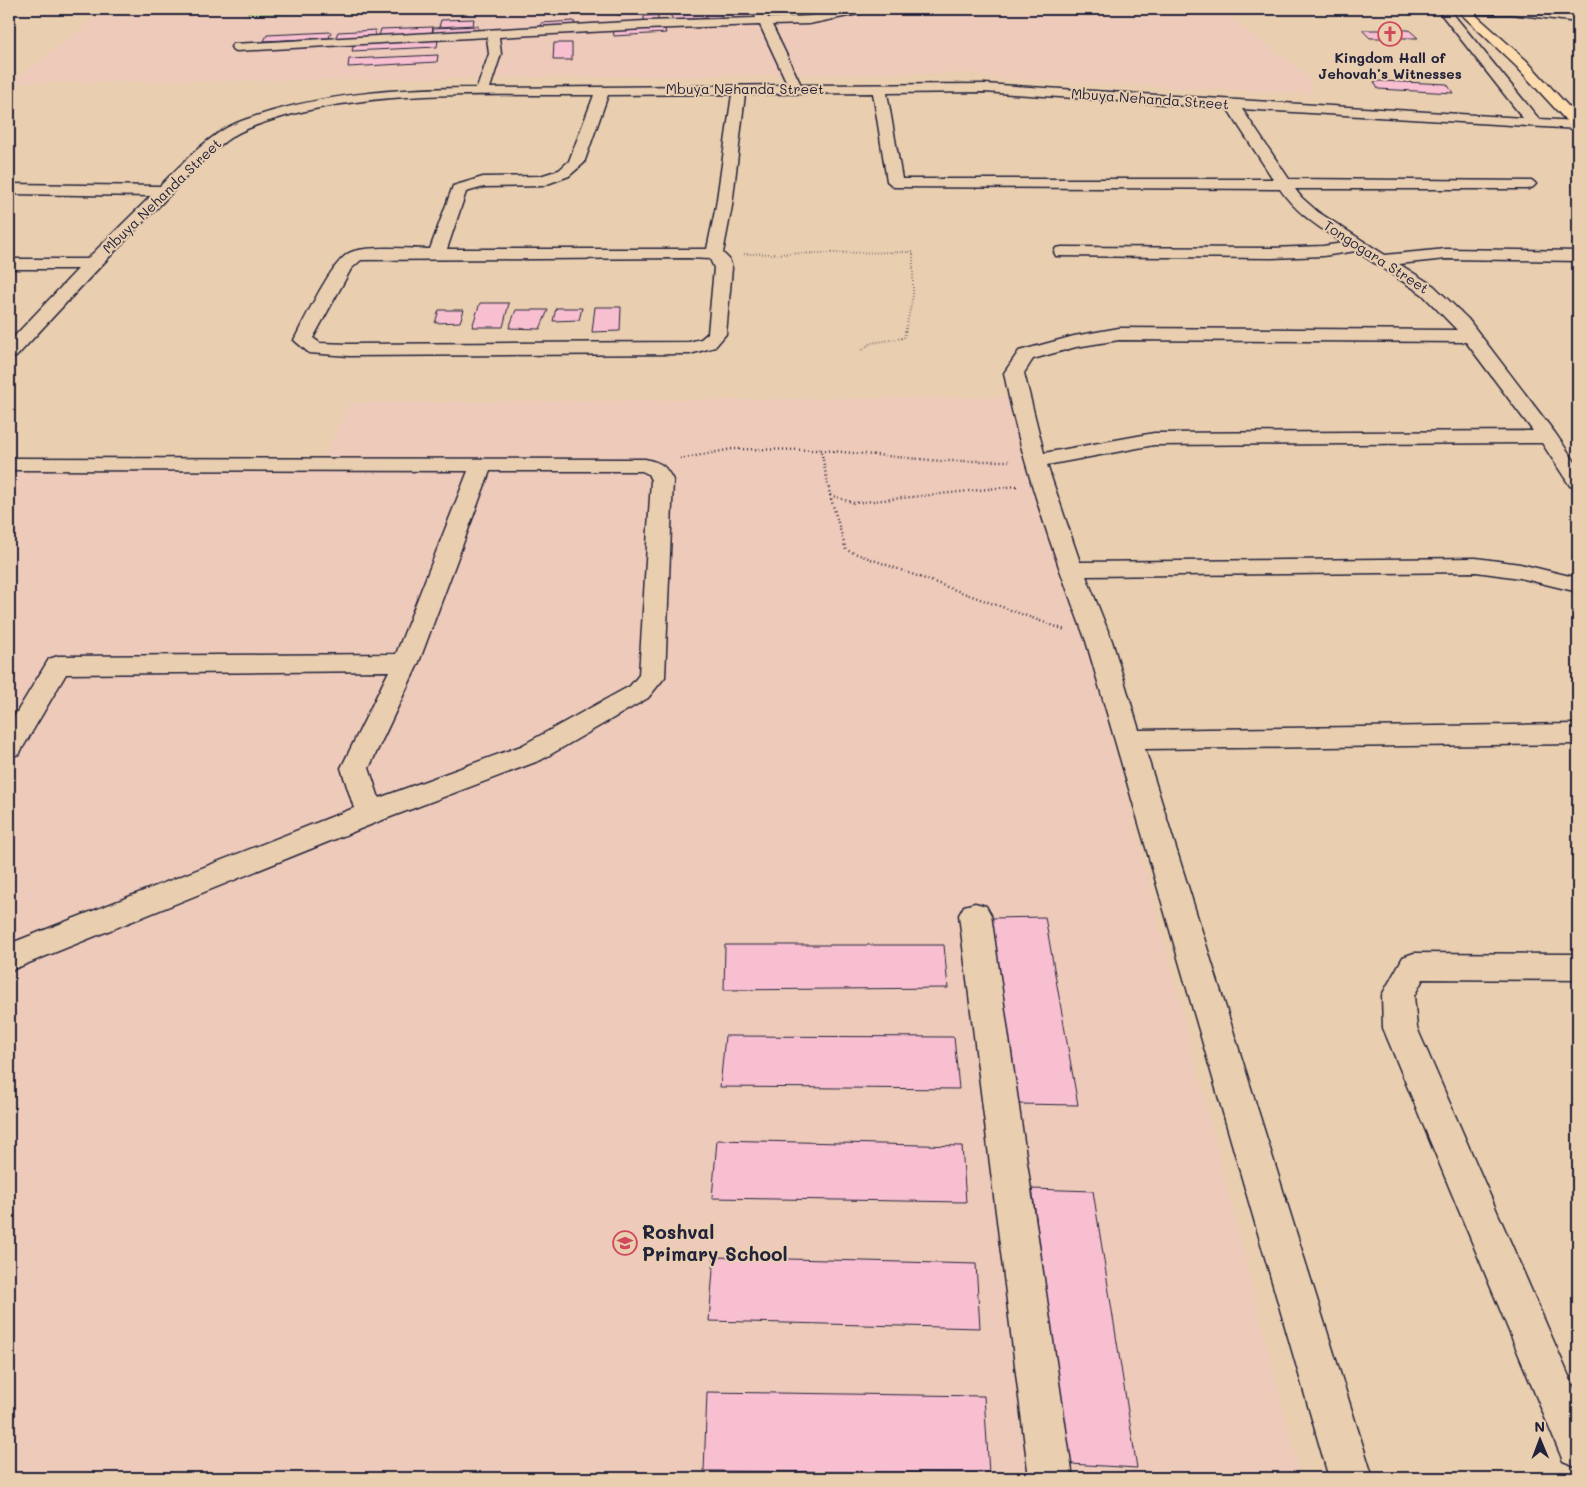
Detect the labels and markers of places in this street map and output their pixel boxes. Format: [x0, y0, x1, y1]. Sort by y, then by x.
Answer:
church icon: Kingdom Hall of Jehovah’s Witnesses [1377, 21, 1403, 47]
place label: Kingdom Hall of Jehovah’s Witnesses [1318, 48, 1462, 83]
place label: Roshval Primary School [642, 1219, 788, 1266]
school or university icon: Roshval Primary School [612, 1230, 638, 1256]

